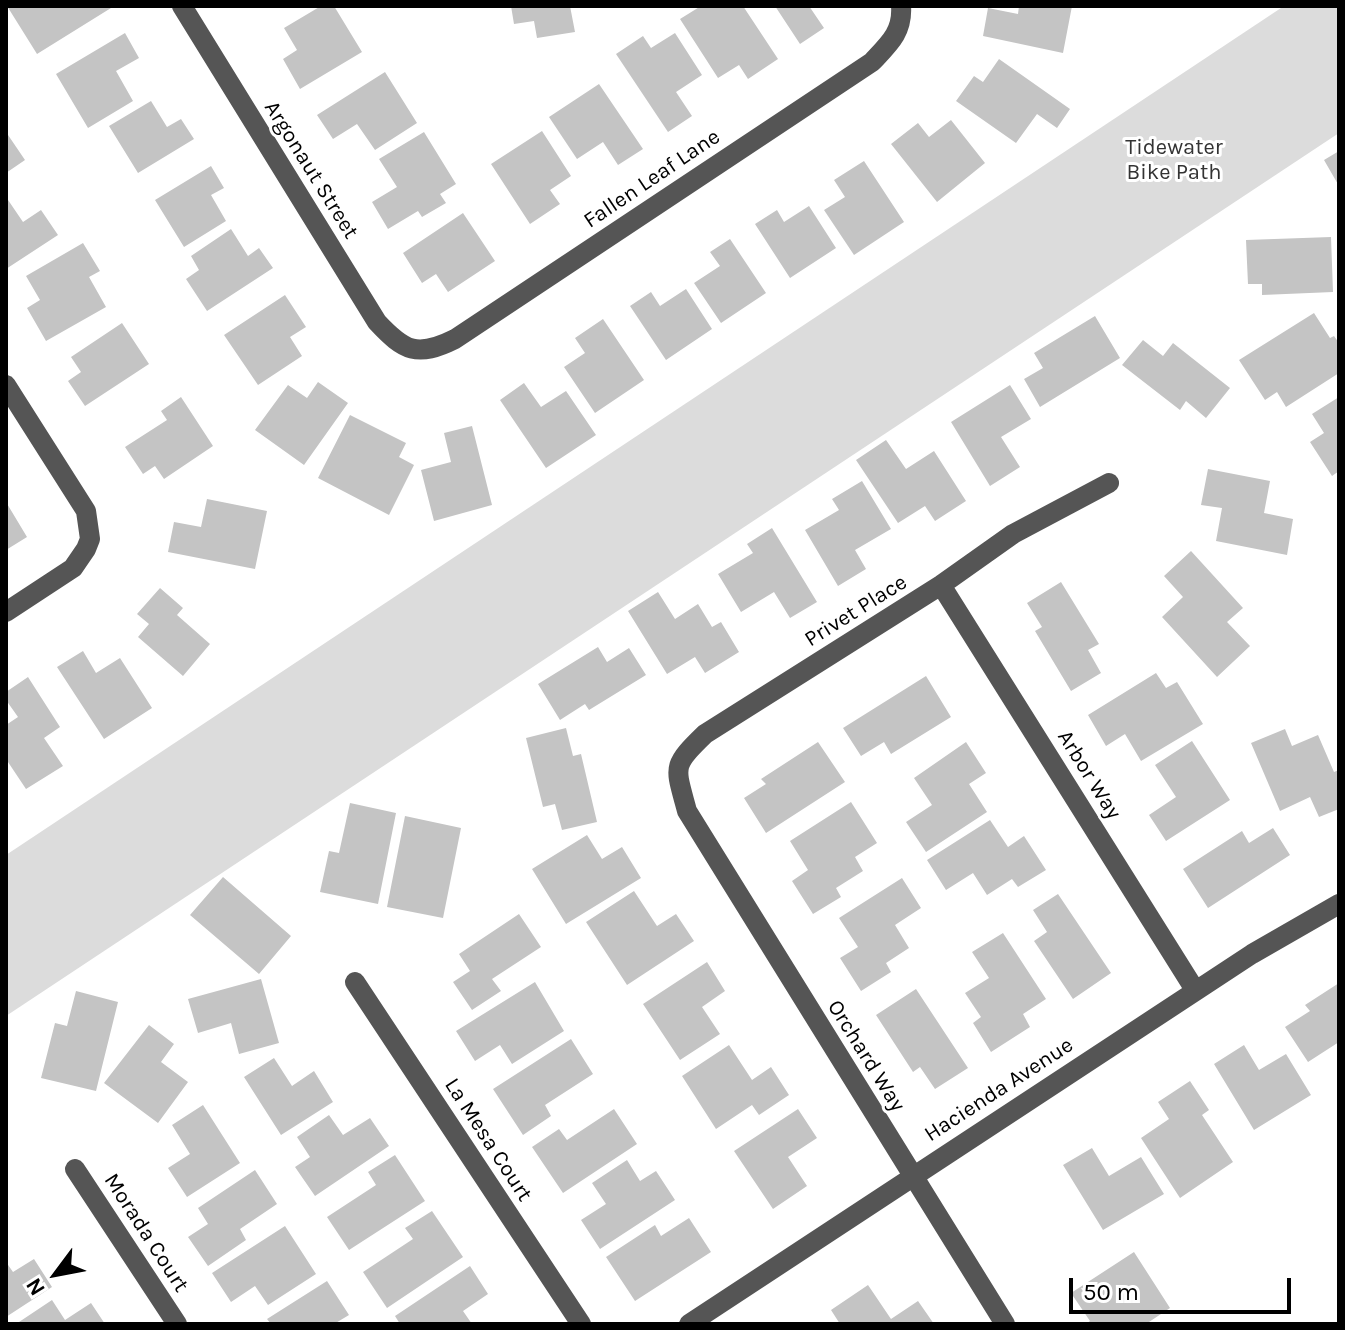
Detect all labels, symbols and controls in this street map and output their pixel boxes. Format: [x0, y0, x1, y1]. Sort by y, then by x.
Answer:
street label: Argonaut Street [258, 96, 364, 244]
street label: Fallen Leaf Lane [579, 124, 725, 234]
park label: Tidewater Bike Path [1125, 135, 1223, 186]
street label: Privet Place [800, 569, 912, 653]
street label: Arbor Way [1051, 726, 1127, 824]
street label: Orchard Way [821, 995, 911, 1117]
street label: Hacienda Avenue [920, 1032, 1078, 1148]
street label: La Mesa Court [438, 1073, 538, 1207]
street label: Morada Court [98, 1169, 194, 1297]
north arrow [16, 1234, 96, 1314]
scale bar [1073, 1262, 1295, 1312]
text: N [20, 1273, 51, 1300]
text: 50 m [1083, 1278, 1139, 1306]

